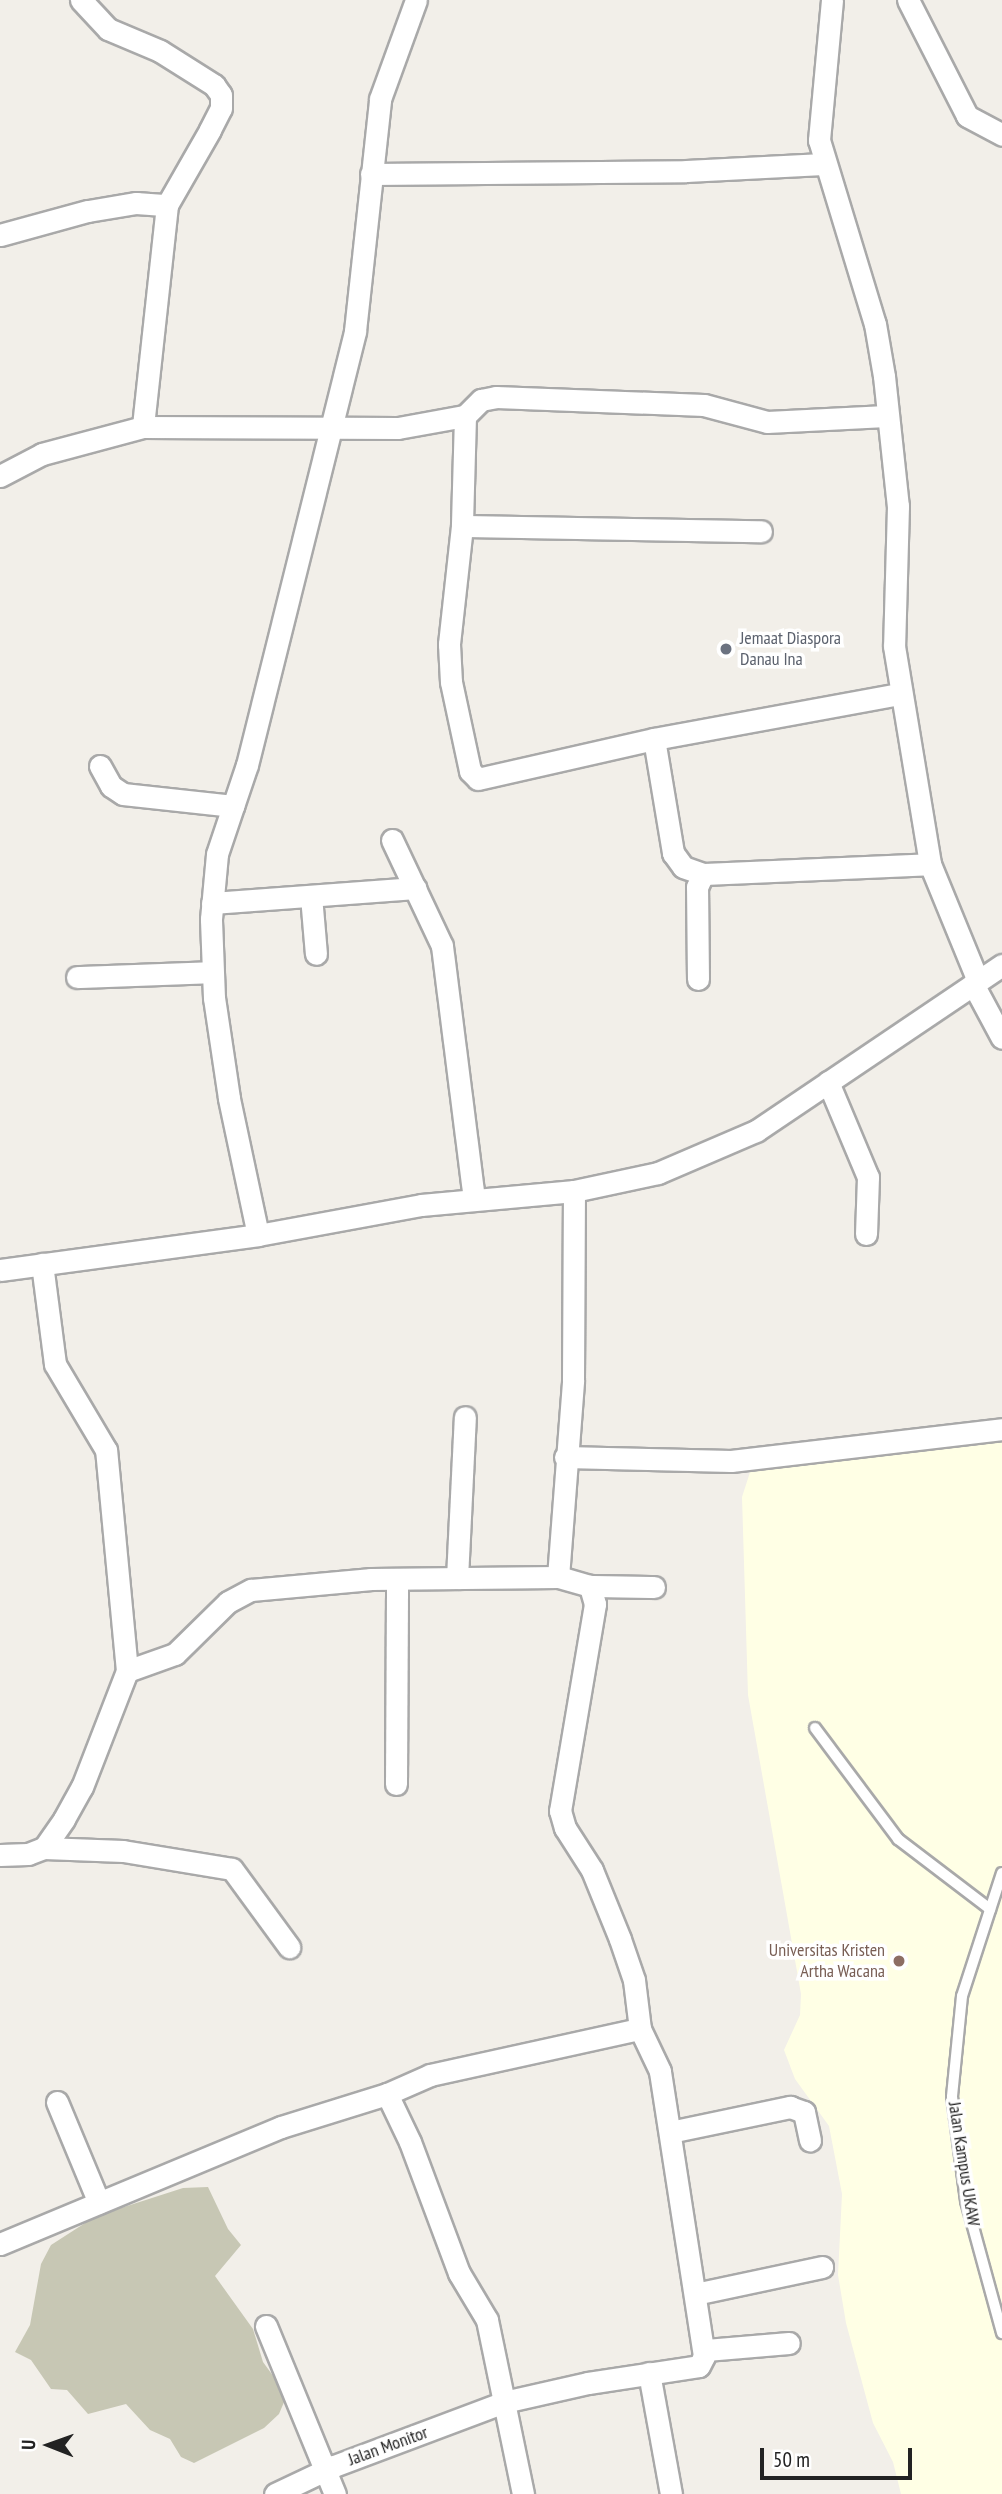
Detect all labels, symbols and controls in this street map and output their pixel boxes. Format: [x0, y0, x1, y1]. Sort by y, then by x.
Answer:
place label: Jemaat Diaspora Danau Ina [740, 628, 841, 670]
marker: Jemaat Diaspora Danau Ina [718, 641, 734, 657]
place label: Universitas Kristen Artha Wacana [769, 1940, 885, 1982]
marker: Universitas Kristen Artha Wacana [891, 1953, 907, 1969]
street label: Jalan Kampus UKAW [944, 2100, 984, 2228]
north arrow [14, 2410, 84, 2480]
street label: Jalan Monitor [345, 2422, 431, 2470]
scale bar [764, 2434, 916, 2478]
text: U [16, 2440, 40, 2450]
text: 50 m [773, 2446, 810, 2473]

